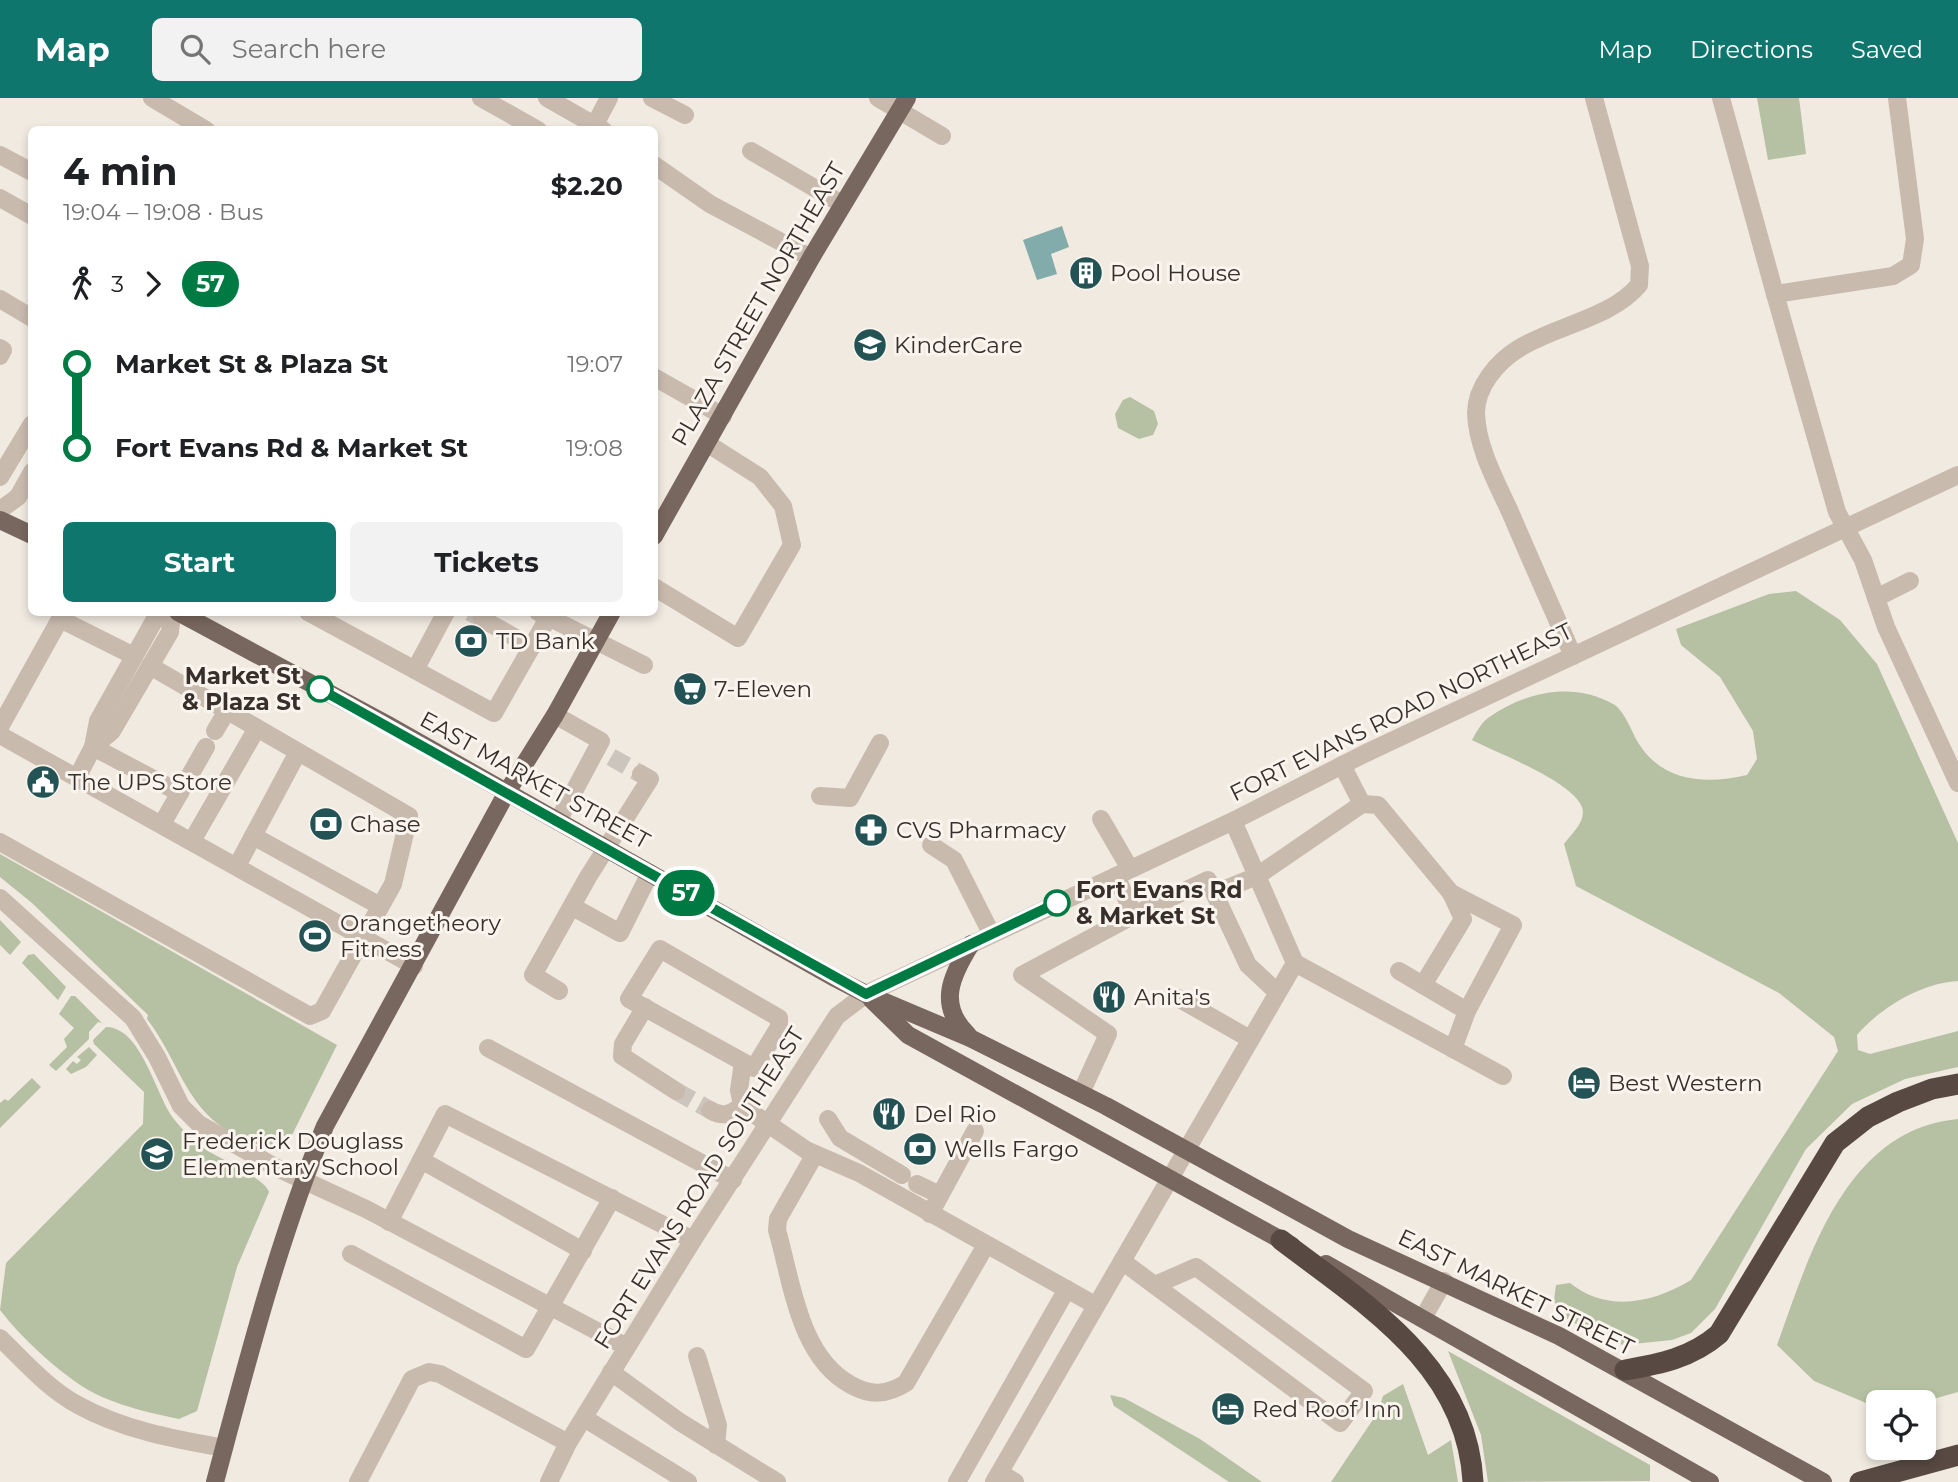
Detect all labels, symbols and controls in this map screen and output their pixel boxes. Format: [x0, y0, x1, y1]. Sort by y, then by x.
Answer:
search box [152, 18, 642, 81]
text: Map [35, 29, 110, 69]
icon: search [176, 30, 214, 68]
text: Search here [232, 33, 386, 65]
text: Map [1599, 35, 1652, 64]
text: Directions [1690, 35, 1813, 64]
text: Saved [1851, 35, 1923, 64]
text: 4 min [63, 148, 178, 195]
street label: PLAZA STREET NORTHEAST [665, 157, 851, 451]
text: $2.20 [551, 170, 623, 202]
text: 19:04 – 19:08 · Bus [63, 198, 263, 226]
building icon: Pool House [1067, 254, 1105, 292]
place label: Pool House [1110, 259, 1241, 287]
icon: walk [63, 265, 101, 303]
icon: forward [134, 265, 172, 303]
text: 57 [196, 269, 225, 298]
text: 3 [111, 270, 124, 298]
school or university icon: KinderCare [851, 326, 889, 364]
place label: KinderCare [894, 331, 1023, 359]
text: Market St & Plaza St [115, 348, 388, 380]
text: 19:07 [567, 350, 623, 378]
text: Fort Evans Rd & Market St [115, 432, 468, 464]
text: 19:08 [566, 434, 623, 462]
button: Start [63, 522, 336, 602]
button: Tickets [350, 522, 623, 602]
street label: FORT EVANS ROAD NORTHEAST [1225, 616, 1578, 807]
bank icon: TD Bank [452, 622, 490, 660]
place label: TD Bank [496, 627, 595, 655]
place label: Market St & Plaza St [182, 662, 301, 716]
supermarket icon: 7-Eleven [671, 670, 709, 708]
place label: 7-Eleven [714, 675, 812, 703]
marker: Market St & Plaza St [307, 676, 333, 702]
street label: EAST MARKET STREET [415, 705, 656, 855]
public building icon: The UPS Store [24, 763, 62, 801]
place label: The UPS Store [68, 768, 232, 796]
bank icon: Chase [307, 805, 345, 843]
place label: Chase [350, 810, 421, 838]
pharmacy icon: CVS Pharmacy [852, 811, 890, 849]
place label: CVS Pharmacy [896, 816, 1067, 844]
line badge: 57 [654, 870, 718, 916]
place label: Fort Evans Rd & Market St [1076, 876, 1242, 930]
text: 57 [672, 878, 700, 907]
marker: Fort Evans Rd & Market St [1044, 890, 1070, 916]
place label: Orangetheory Fitness [340, 909, 502, 963]
sports icon: Orangetheory Fitness [296, 917, 334, 955]
restaurant icon: Anita's [1090, 978, 1128, 1016]
place label: Anita's [1134, 983, 1210, 1011]
street label: FORT EVANS ROAD SOUTHEAST [588, 1021, 811, 1354]
hotel icon: Best Western [1565, 1064, 1603, 1102]
place label: Best Western [1608, 1069, 1763, 1097]
restaurant icon: Del Rio [870, 1095, 908, 1133]
place label: Del Rio [914, 1100, 996, 1128]
place label: Frederick Douglass Elementary School [182, 1127, 403, 1181]
bank icon: Wells Fargo [901, 1130, 939, 1168]
school or university icon: Frederick Douglass Elementary School [138, 1135, 176, 1173]
place label: Wells Fargo [944, 1135, 1079, 1163]
street label: EAST MARKET STREET [1394, 1223, 1639, 1362]
hotel icon: Red Roof Inn [1209, 1390, 1247, 1428]
map controls [1866, 1390, 1936, 1460]
button: locate [1866, 1390, 1936, 1460]
place label: Red Roof Inn [1252, 1395, 1401, 1423]

